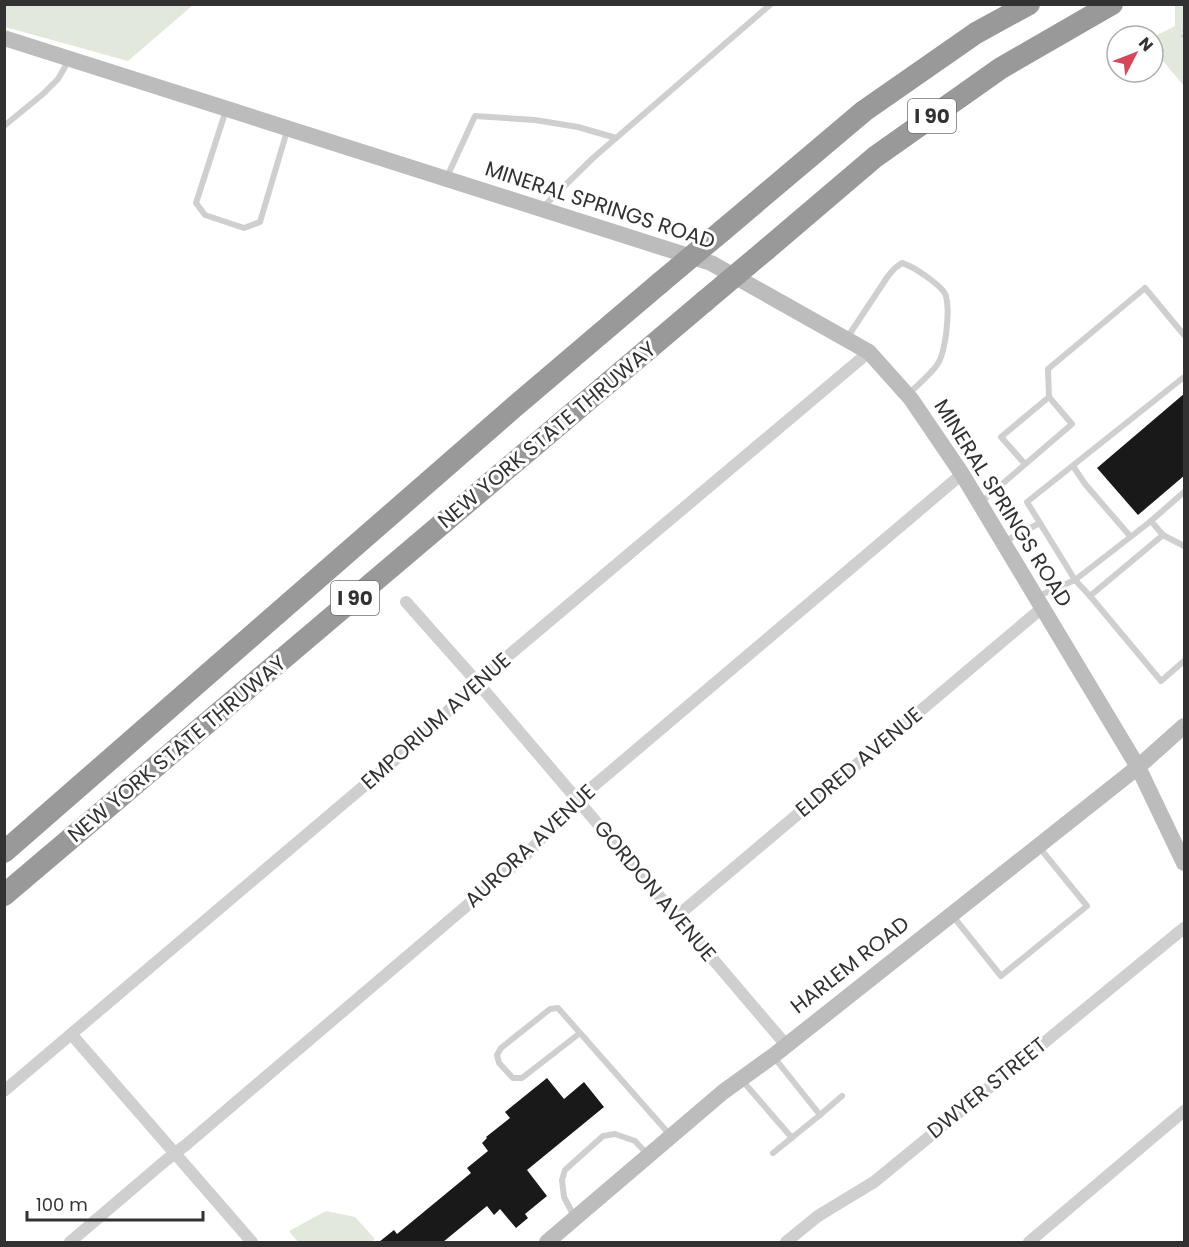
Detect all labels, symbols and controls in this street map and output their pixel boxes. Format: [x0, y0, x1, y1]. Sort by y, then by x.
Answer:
north arrow [1105, 24, 1165, 84]
text: N [1133, 32, 1158, 56]
road number: I 90 [908, 99, 956, 133]
street label: MINERAL SPRINGS ROAD [481, 154, 719, 255]
street label: NEW YORK STATE THRUWAY [431, 335, 662, 535]
street label: MINERAL SPRINGS ROAD [928, 393, 1079, 612]
road number: I 90 [331, 581, 379, 615]
street label: EMPORIUM AVENUE [355, 646, 517, 796]
street label: NEW YORK STATE THRUWAY [61, 649, 292, 849]
street label: ELDRED AVENUE [789, 700, 928, 823]
street label: AURORA AVENUE [458, 777, 601, 914]
street label: GORDON AVENUE [588, 814, 723, 967]
street label: HARLEM ROAD [784, 909, 915, 1020]
street label: DWYER STREET [921, 1030, 1053, 1145]
scale bar [27, 1184, 202, 1222]
text: 100 m [36, 1192, 88, 1217]

